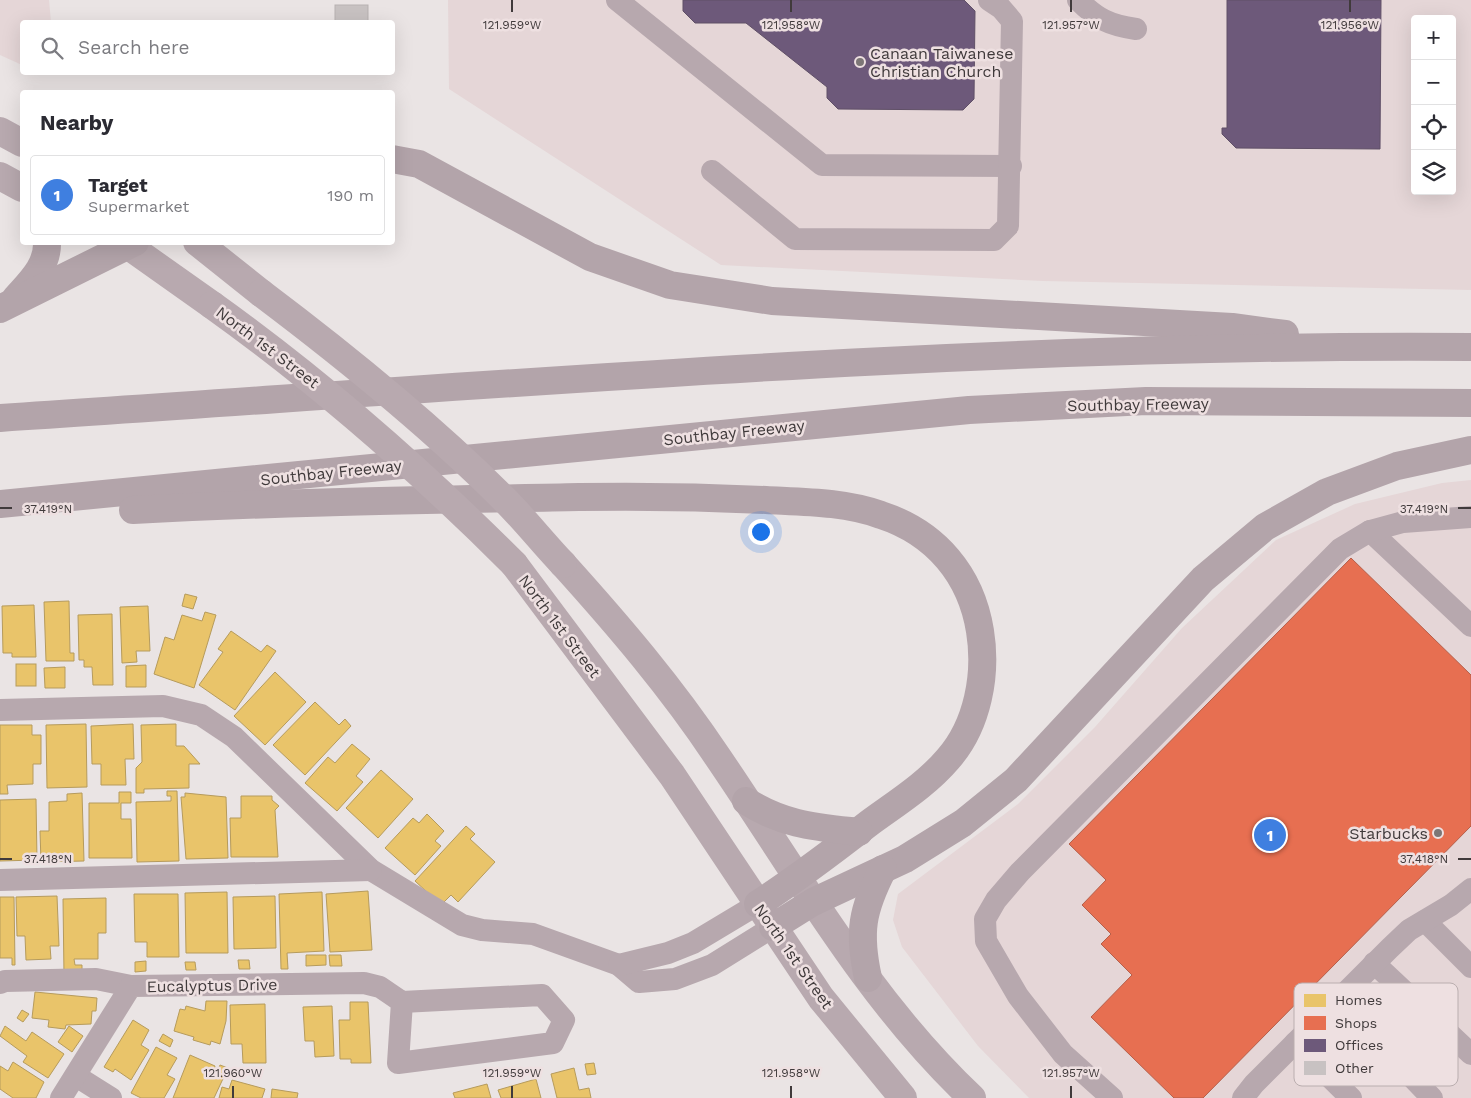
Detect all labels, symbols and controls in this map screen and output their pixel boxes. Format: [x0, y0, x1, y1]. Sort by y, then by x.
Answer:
map controls [1411, 15, 1456, 195]
button: + [1411, 15, 1456, 60]
text: 121.959°W [483, 18, 542, 32]
text: 121.958°W [762, 18, 821, 32]
text: 121.957°W [1042, 18, 1100, 32]
text: 121.956°W [1321, 18, 1380, 32]
search box [20, 20, 395, 75]
icon: search [38, 34, 66, 62]
text: Search here [78, 36, 189, 59]
place label: Canaan Taiwanese Christian Church [870, 44, 1013, 81]
marker: Canaan Taiwanese Christian Church [854, 56, 866, 68]
button: − [1411, 60, 1456, 105]
button: locate [1411, 105, 1456, 150]
text: Nearby [40, 110, 113, 135]
button: layers [1411, 150, 1456, 195]
text: Target [88, 174, 148, 197]
text: 1 [54, 186, 60, 205]
text: 190 m [327, 186, 374, 205]
text: Supermarket [88, 197, 189, 216]
street label: North 1st Street [212, 302, 323, 392]
street label: Southbay Freeway [1067, 394, 1210, 415]
street label: Southbay Freeway [662, 416, 806, 449]
street label: Southbay Freeway [259, 456, 403, 489]
text: 37.419°N [24, 502, 72, 516]
text: 37.419°N [1400, 502, 1448, 516]
your location [748, 519, 774, 545]
street label: North 1st Street [515, 571, 605, 682]
pin: 1 [1254, 816, 1286, 854]
place label: Starbucks [1349, 824, 1428, 843]
marker: Starbucks [1432, 827, 1444, 839]
text: 37.418°N [24, 852, 72, 866]
text: 37.418°N [1400, 852, 1448, 866]
street label: North 1st Street [750, 900, 837, 1013]
street label: Eucalyptus Drive [146, 975, 278, 996]
legend [1294, 983, 1458, 1086]
text: Homes [1335, 992, 1382, 1008]
text: Shops [1335, 1015, 1377, 1031]
text: Offices [1335, 1037, 1384, 1053]
text: Other [1335, 1060, 1374, 1076]
text: 121.960°W [204, 1066, 263, 1080]
text: 121.959°W [483, 1066, 542, 1080]
text: 121.958°W [762, 1066, 821, 1080]
text: 121.957°W [1042, 1066, 1100, 1080]

